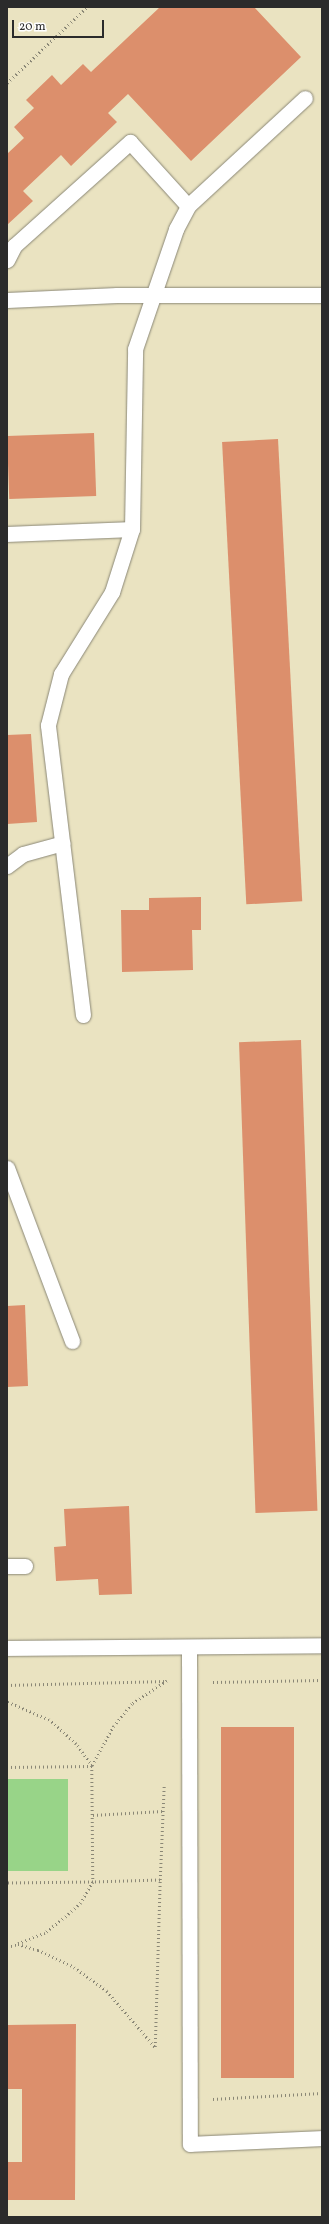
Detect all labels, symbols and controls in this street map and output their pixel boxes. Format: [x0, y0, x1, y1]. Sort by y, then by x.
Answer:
scale bar [14, 12, 106, 38]
text: 20 m [19, 19, 46, 35]

